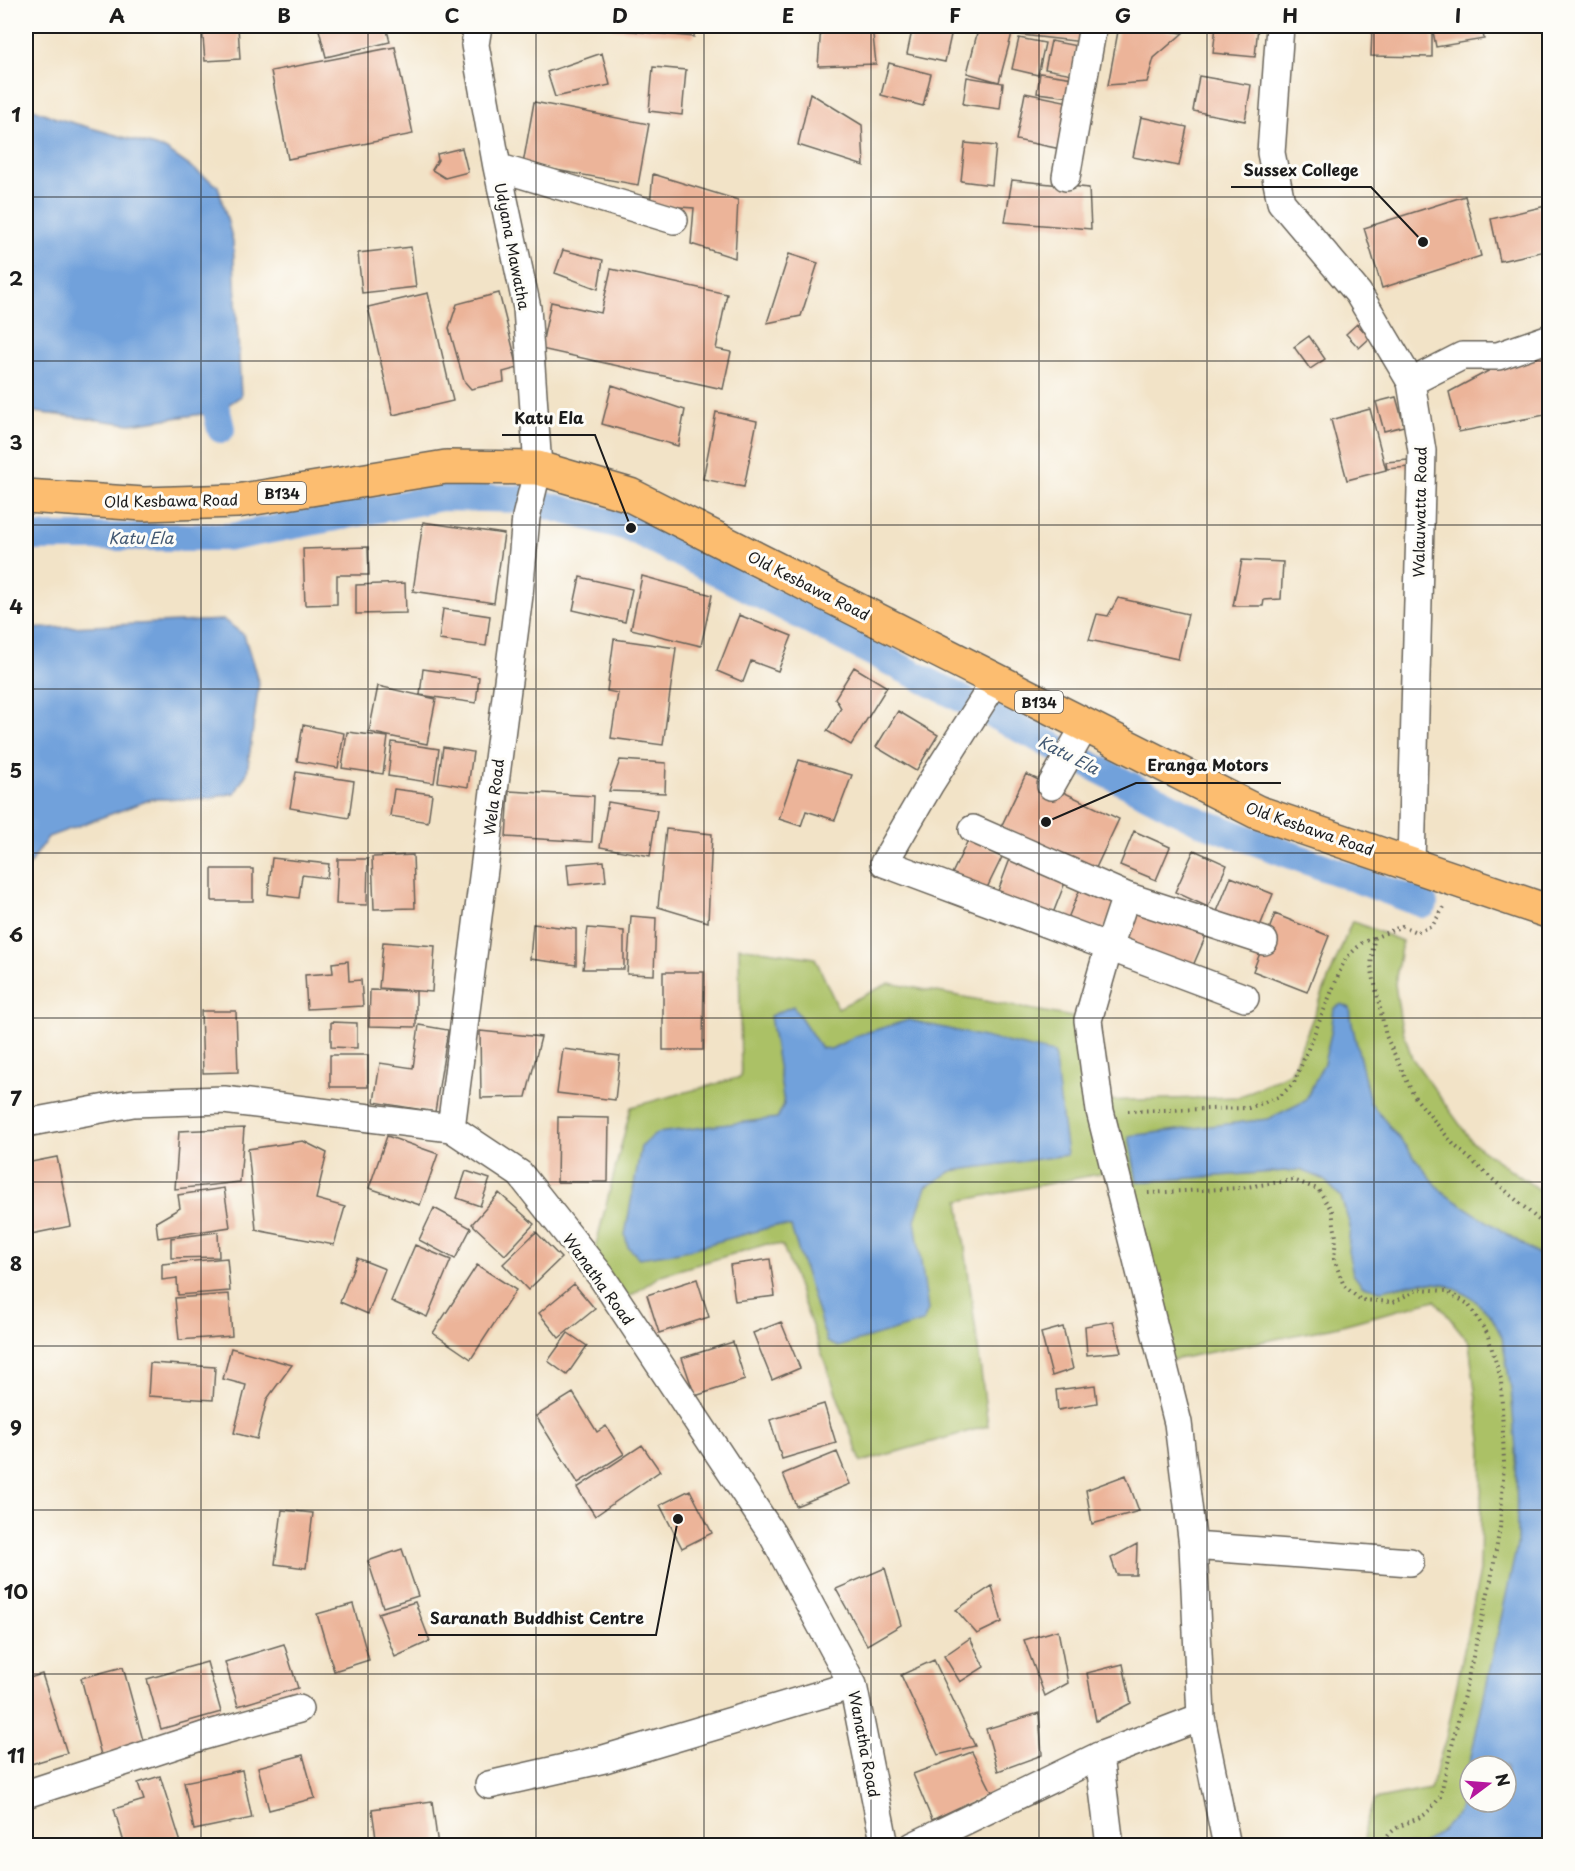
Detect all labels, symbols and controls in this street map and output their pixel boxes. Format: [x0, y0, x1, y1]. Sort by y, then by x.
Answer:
text: A [109, 0, 125, 30]
text: B [277, 0, 291, 30]
text: C [444, 0, 460, 30]
text: D [612, 0, 628, 30]
text: E [782, 0, 794, 30]
text: F [949, 0, 961, 30]
text: G [1115, 0, 1131, 30]
text: H [1282, 0, 1298, 30]
text: I [1455, 0, 1461, 30]
text: 1 [11, 99, 21, 129]
callout: Sussex College [1231, 153, 1371, 187]
text: Sussex College [1243, 157, 1359, 181]
street label: Udyana Mawatha [489, 180, 537, 312]
text: 2 [9, 263, 23, 293]
callout: Katu Ela [502, 401, 595, 435]
text: Katu Ela [514, 405, 584, 429]
text: 3 [9, 427, 23, 457]
street label: Walauwatta Road [1406, 446, 1432, 578]
road number: B134 [258, 482, 306, 504]
street label: Old Kesbawa Road [104, 487, 238, 513]
water label: Katu Ela [109, 525, 174, 549]
street label: Old Kesbawa Road [744, 544, 874, 626]
text: 4 [9, 591, 23, 621]
road number: B134 [1015, 691, 1063, 713]
water label: Katu Ela [1035, 729, 1104, 780]
callout: Eranga Motors [1136, 749, 1281, 783]
text: Eranga Motors [1148, 752, 1269, 776]
text: 5 [10, 755, 22, 785]
street label: Wela Road [477, 757, 509, 837]
street label: Old Kesbawa Road [1243, 795, 1377, 861]
text: 6 [9, 919, 23, 949]
text: 7 [10, 1083, 22, 1113]
street label: Wanatha Road [558, 1228, 640, 1330]
text: 8 [10, 1248, 22, 1278]
text: 9 [10, 1412, 22, 1442]
text: 10 [4, 1576, 28, 1606]
callout: Saranath Buddhist Centre [418, 1601, 656, 1635]
text: Saranath Buddhist Centre [430, 1605, 644, 1629]
street label: Wanatha Road [843, 1689, 887, 1799]
text: 11 [7, 1740, 25, 1770]
north arrow [1458, 1754, 1518, 1814]
text: N [1490, 1770, 1517, 1789]

